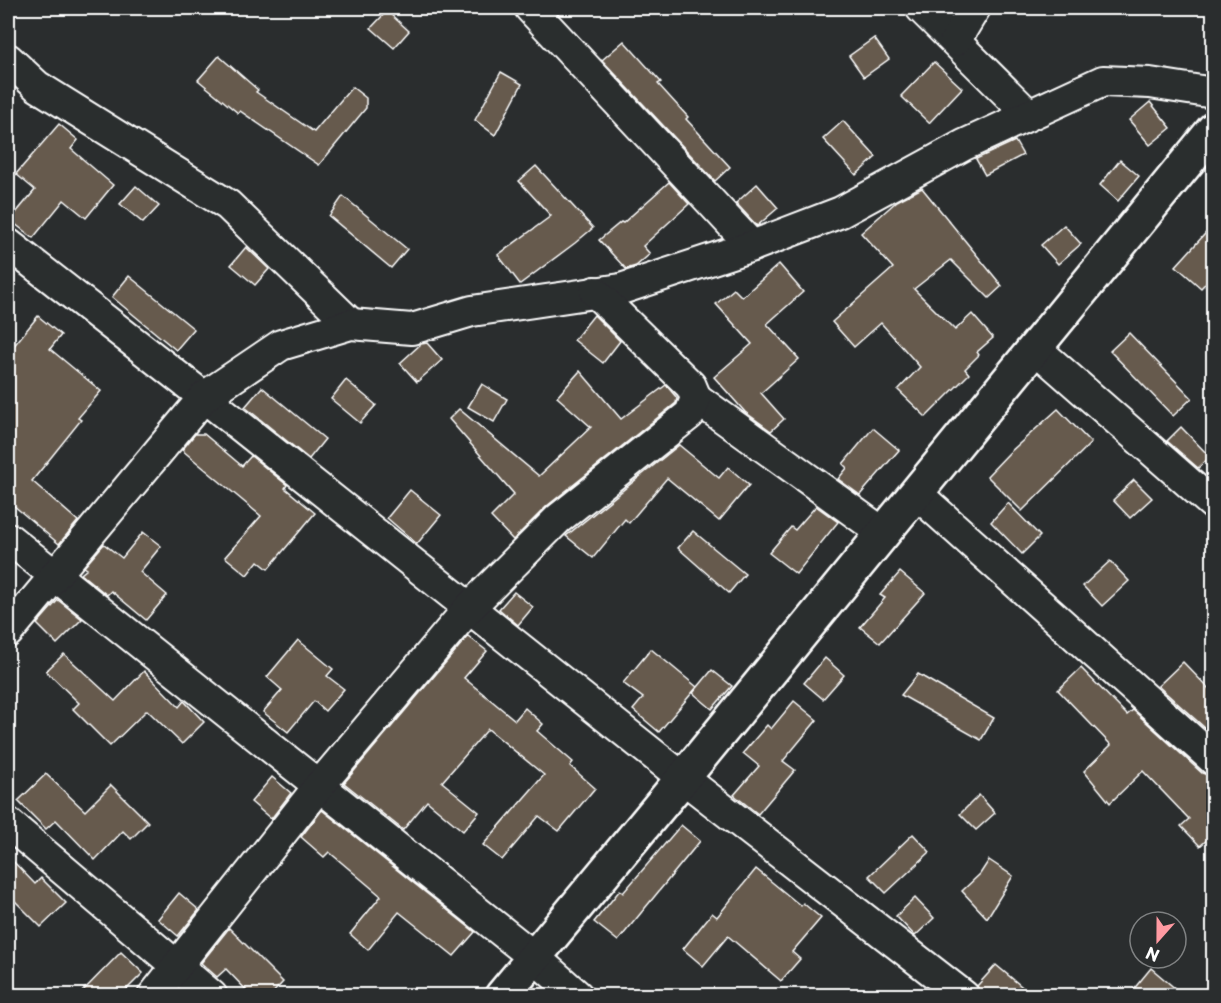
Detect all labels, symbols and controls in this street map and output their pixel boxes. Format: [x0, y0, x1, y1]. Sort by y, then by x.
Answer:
north arrow [1128, 910, 1188, 970]
text: N [1142, 941, 1162, 968]

